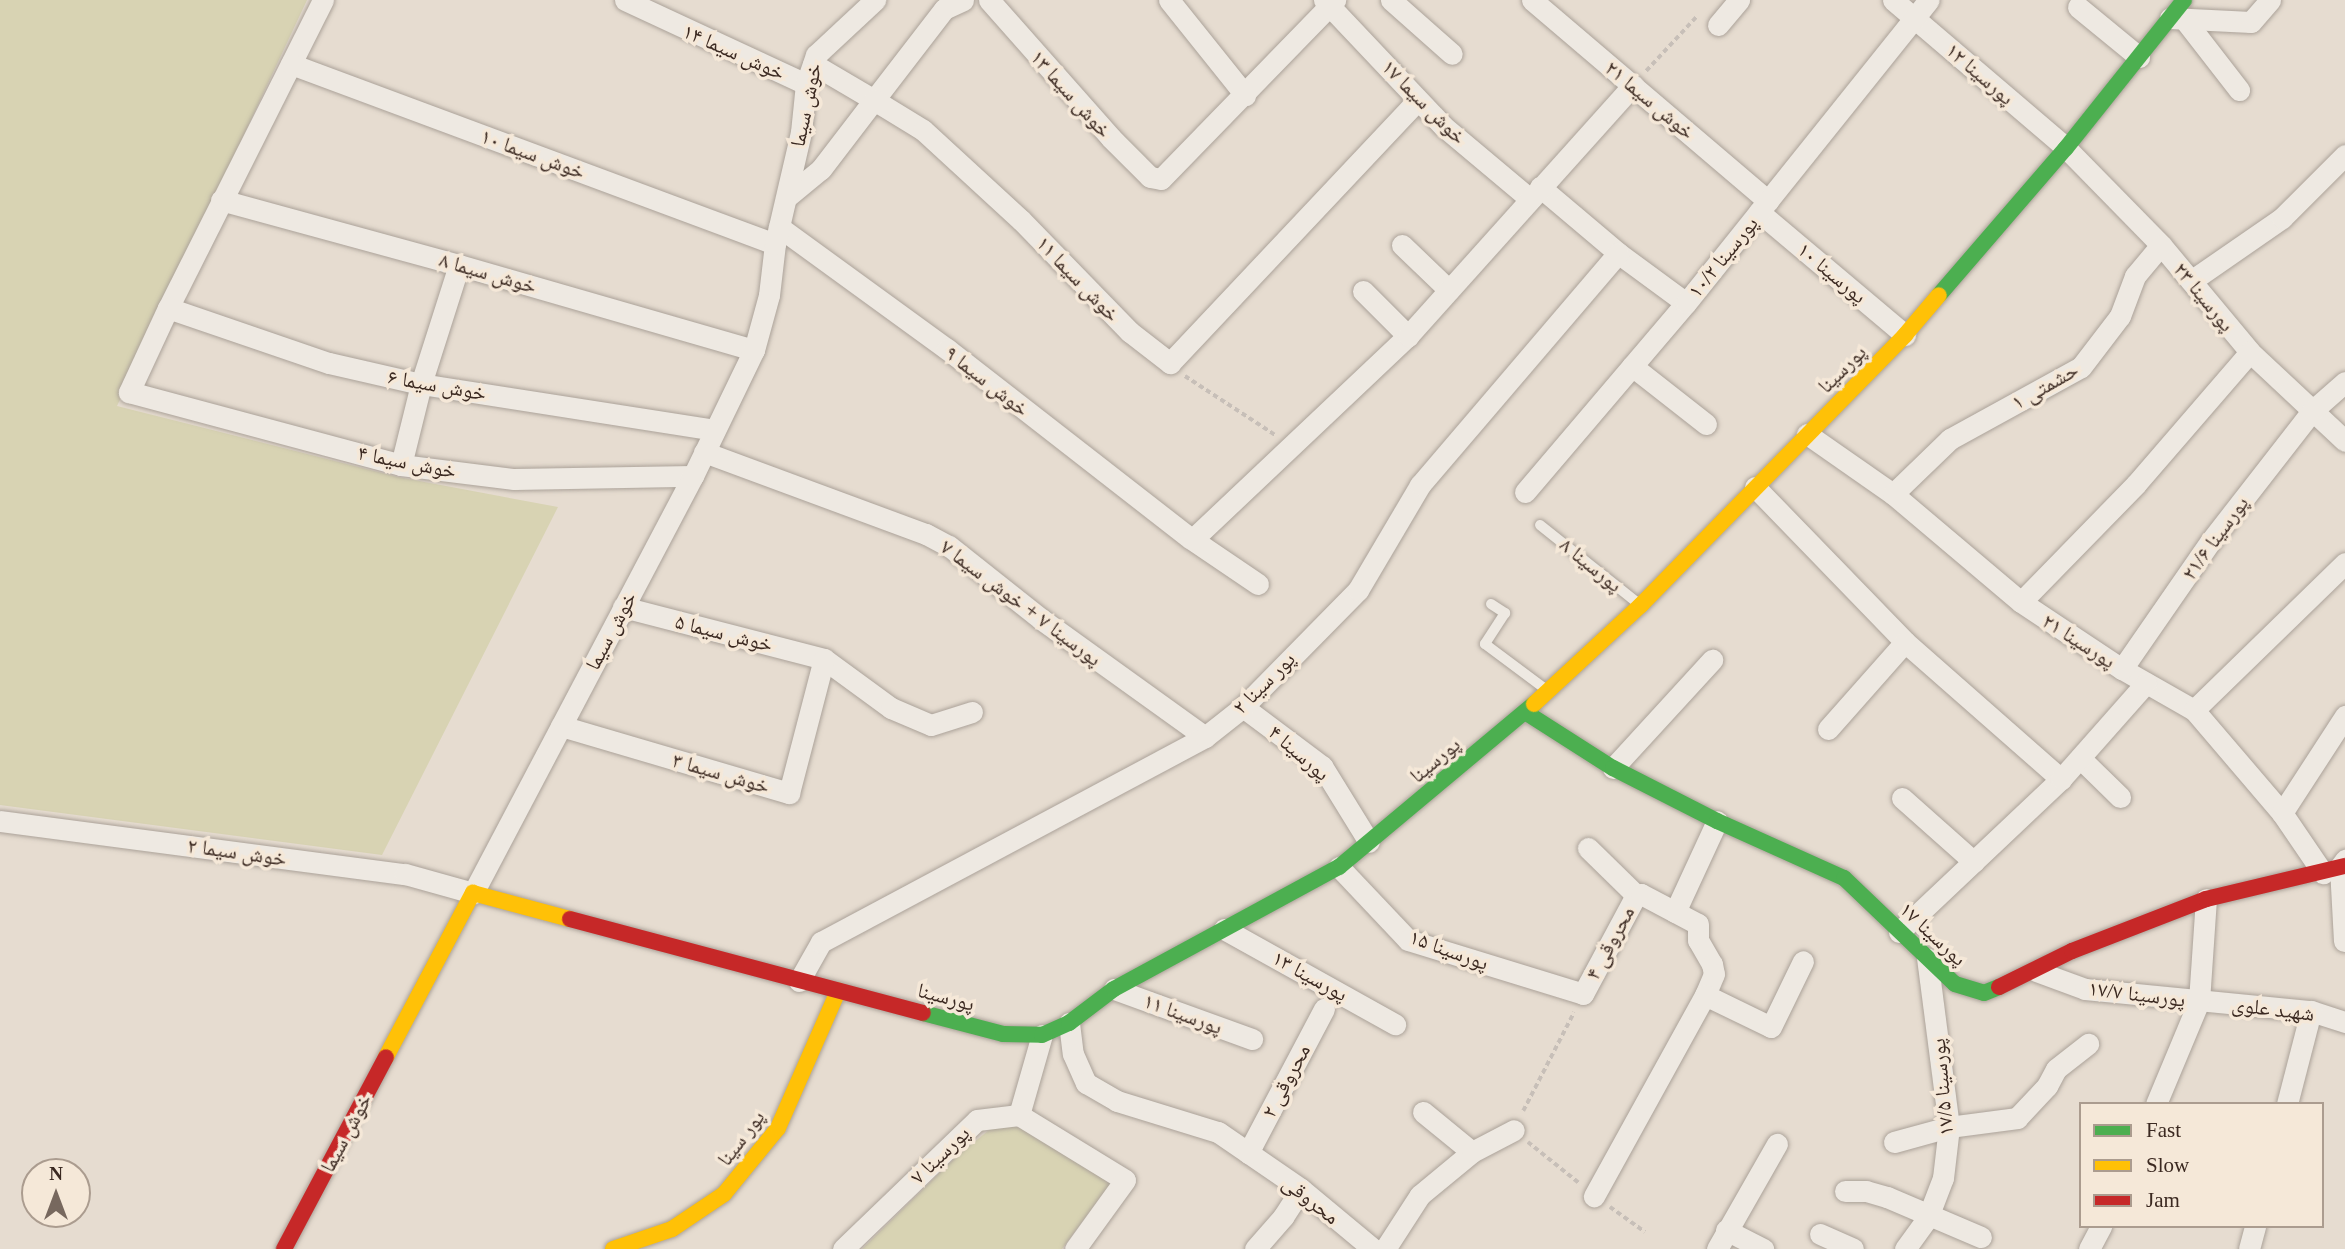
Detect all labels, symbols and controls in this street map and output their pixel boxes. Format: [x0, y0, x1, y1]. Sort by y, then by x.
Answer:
street label: خوش سیما ۱۴ [679, 18, 789, 86]
street label: پورسینا ۱۲ [1941, 38, 2019, 110]
street label: خوش سیما ۱۳ [1025, 45, 1117, 143]
street label: خوش سیما ۱۷ [1376, 54, 1472, 150]
street label: خوش سیما ۲۱ [1600, 55, 1700, 145]
street label: خوش سیما [785, 61, 827, 149]
street label: خوش سیما ۱۰ [477, 123, 589, 185]
street label: پورسینا ۱۰/۲ [1683, 211, 1763, 303]
street label: خوش سیما ۱۱ [1031, 231, 1125, 327]
street label: پورسینا ۱۰ [1792, 237, 1872, 309]
street label: خوش سیما ۸ [437, 247, 539, 299]
street label: پورسینا ۲۳ [2168, 257, 2240, 337]
street label: خوش سیما ۹ [940, 340, 1034, 422]
street label: پورسینا [1813, 340, 1871, 398]
street label: حشمتی ۱ [2007, 357, 2083, 415]
street label: خوش سیما ۶ [386, 364, 488, 406]
street label: خوش سیما ۴ [356, 440, 458, 484]
street label: پورسینا ۲۱/۶ [2176, 491, 2254, 585]
street label: پورسینا ۸ [1555, 532, 1627, 598]
street label: پورسینا ۷ + خوش سیما ۷ [936, 534, 1106, 672]
street label: خوش سیما [580, 588, 642, 674]
street label: پورسینا ۲۱ [2038, 608, 2120, 674]
street label: خوش سیما ۵ [673, 609, 775, 657]
street label: پور سینا ۲ [1228, 647, 1300, 719]
street label: پورسینا ۴ [1263, 720, 1335, 786]
street label: پورسینا [1405, 732, 1465, 788]
street label: خوش سیما ۳ [670, 747, 772, 799]
street label: خوش سیما ۲ [186, 833, 288, 871]
street label: پورسینا ۱۷ [1894, 897, 1972, 971]
street label: محروقی ۴ [1580, 902, 1640, 984]
street label: پورسینا ۱۵ [1406, 924, 1492, 976]
street label: پورسینا ۱۳ [1268, 945, 1352, 1007]
street label: پورسینا ۱۷/۷ [2087, 976, 2187, 1012]
street label: پورسینا [915, 977, 977, 1017]
street label: پورسینا ۱۱ [1140, 988, 1226, 1040]
street label: شهید علوی [2230, 991, 2316, 1027]
street label: پورسینا ۱۷/۵ [1925, 1037, 1959, 1137]
street label: محروقی ۲ [1256, 1040, 1316, 1122]
street label: خوش سیما [315, 1090, 377, 1176]
legend [2079, 1102, 2324, 1228]
street label: پور سینا [712, 1105, 770, 1171]
text: Fast [2146, 1118, 2181, 1142]
street label: پورسینا ۷ [905, 1121, 975, 1189]
text: Slow [2146, 1153, 2189, 1177]
north arrow [21, 1158, 91, 1228]
text: N [49, 1163, 63, 1184]
street label: محروقی [1278, 1170, 1344, 1230]
text: Jam [2146, 1188, 2180, 1212]

